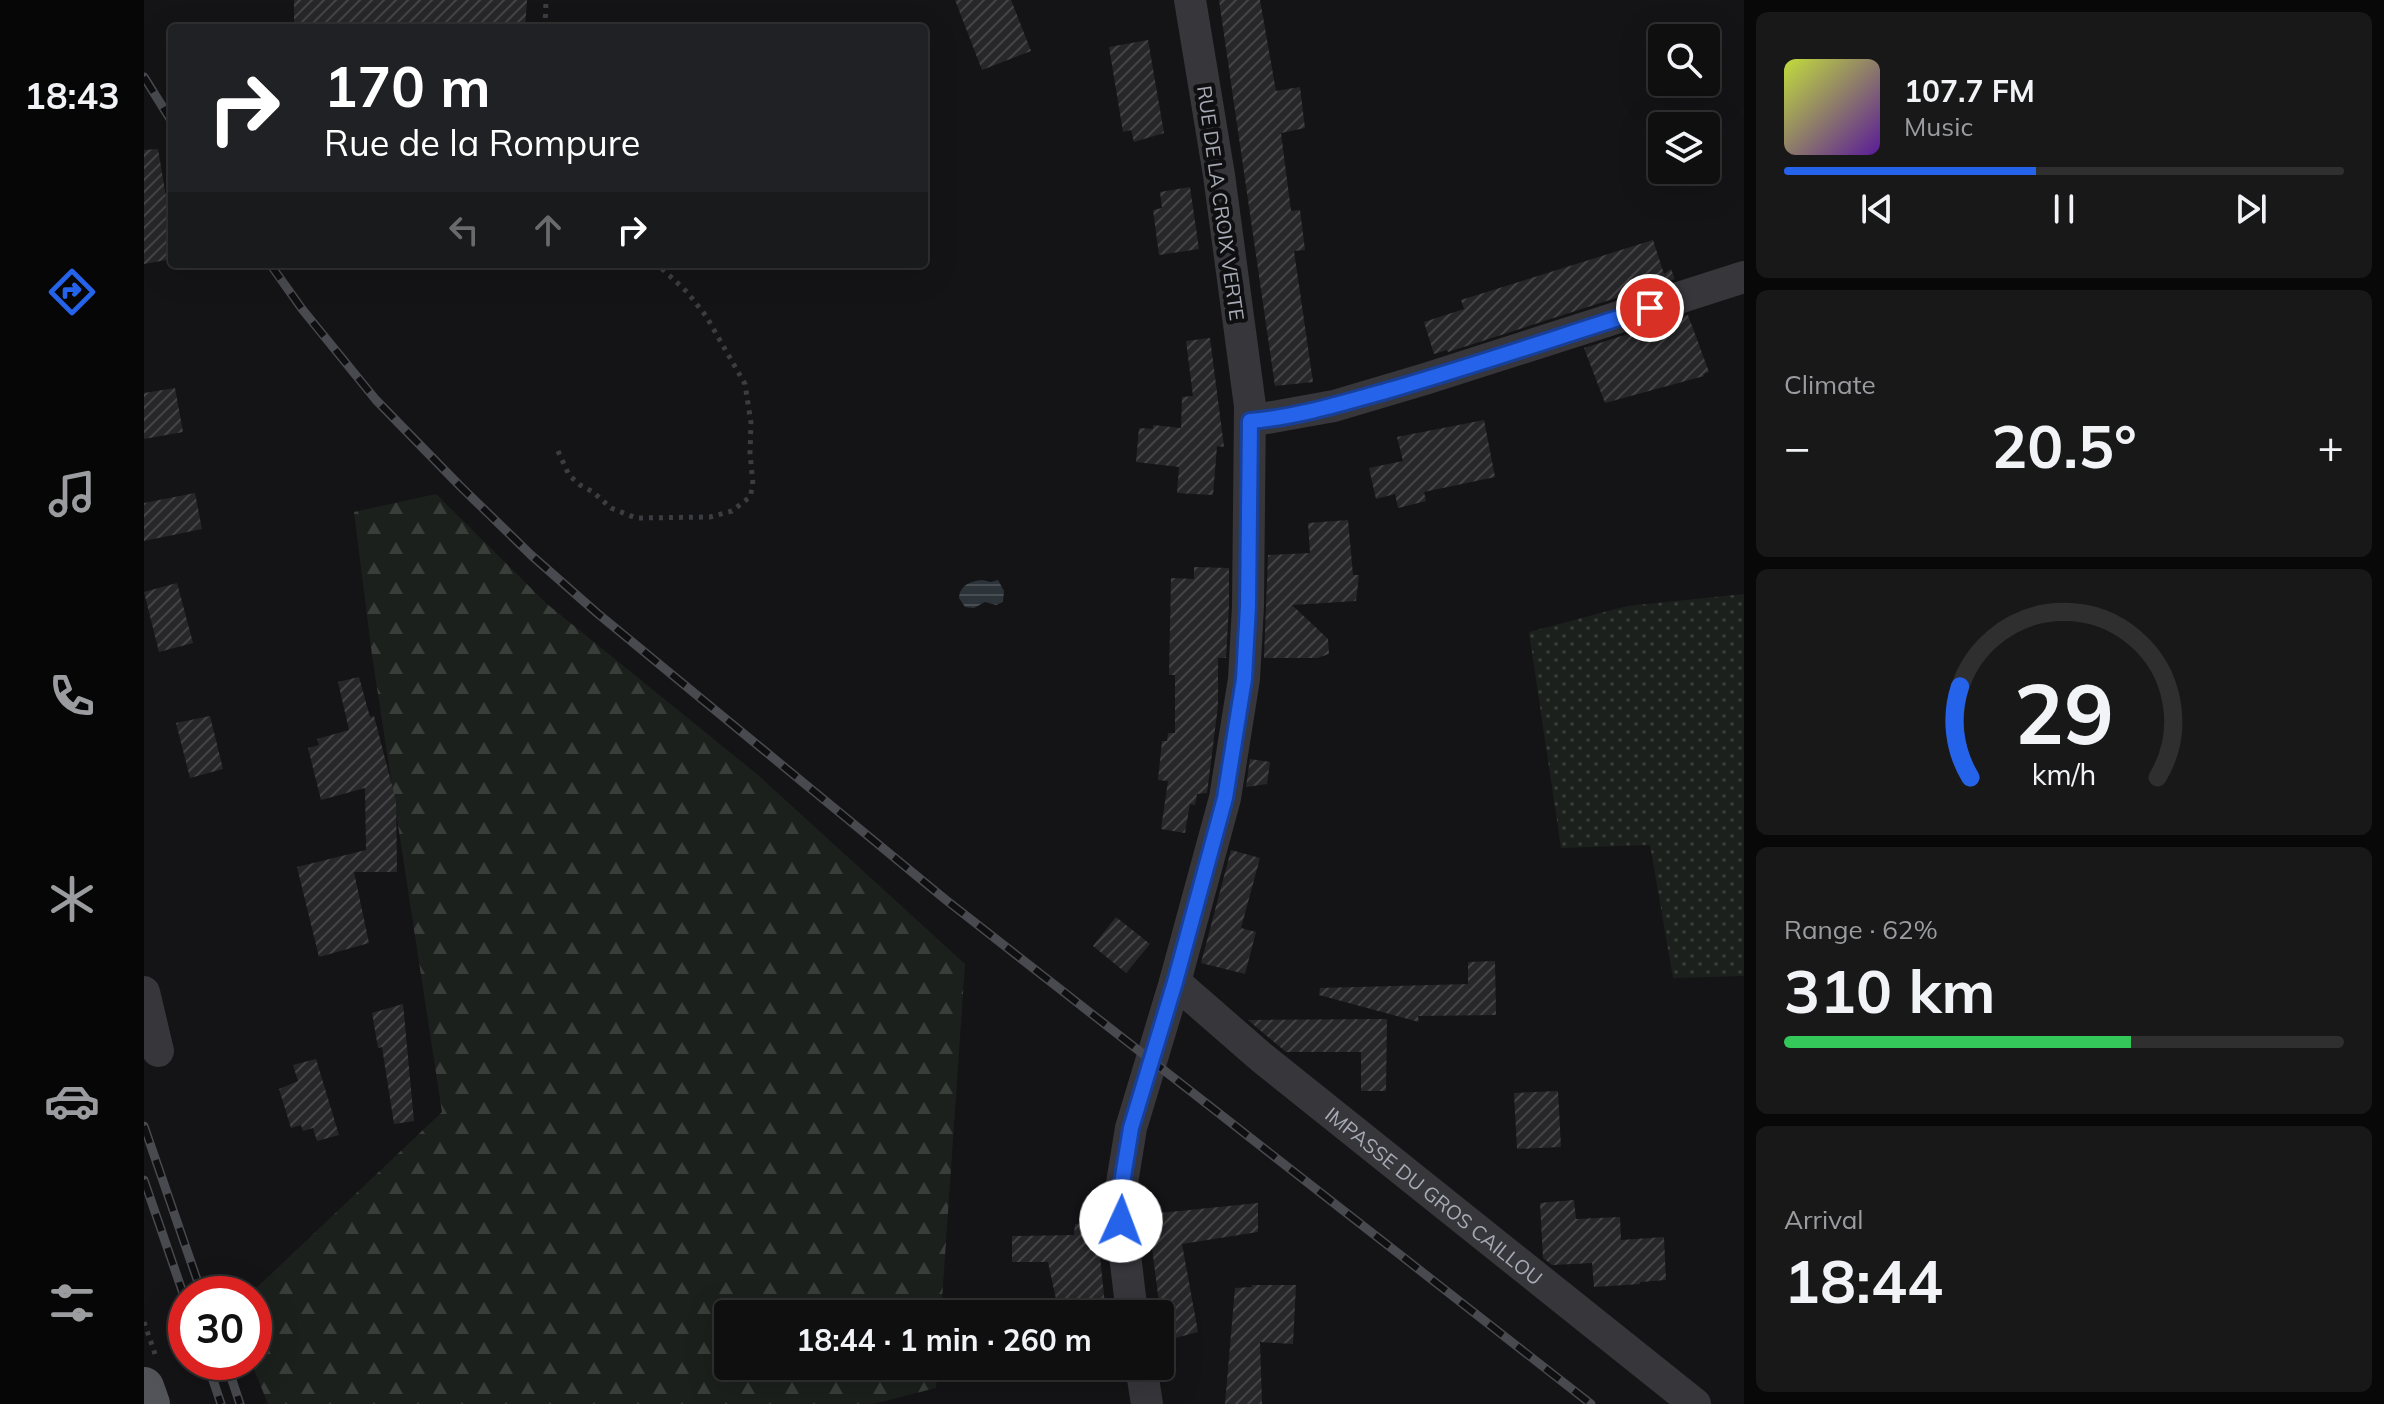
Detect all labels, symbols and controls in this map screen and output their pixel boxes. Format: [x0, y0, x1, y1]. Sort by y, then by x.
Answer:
map controls [1648, 24, 1720, 184]
button: search [1648, 24, 1720, 96]
text: 170 m [324, 51, 491, 121]
icon: right [192, 56, 296, 160]
text: 107.7 FM [1904, 72, 2035, 110]
text: 18:43 [24, 73, 120, 118]
street label: RUE DE LA CROIX VERTE [1192, 84, 1250, 322]
text: Music [1904, 110, 1973, 143]
button: layers [1648, 112, 1720, 184]
text: Rue de la Rompure [324, 120, 640, 165]
icon: previous [1855, 187, 1899, 231]
icon: pause [2042, 187, 2086, 231]
icon: next [2229, 187, 2273, 231]
icon: left [442, 208, 486, 252]
icon: ahead [526, 208, 570, 252]
icon: right [610, 208, 654, 252]
icon: directions [44, 264, 100, 320]
pin [1616, 274, 1684, 342]
icon: arrive [1628, 286, 1672, 330]
text: Climate [1784, 368, 1876, 401]
text: 20.5° [1991, 408, 2137, 483]
text: − [1784, 419, 1810, 474]
text: + [2318, 419, 2344, 474]
icon: music [44, 466, 100, 522]
text: 29 [2014, 660, 2114, 765]
icon: phone [44, 668, 100, 724]
text: km/h [2032, 756, 2096, 792]
icon: climate [44, 871, 100, 927]
text: Range · 62% [1784, 913, 1938, 946]
text: 310 km [1784, 953, 1996, 1028]
icon: car [44, 1073, 100, 1129]
street label: IMPASSE DU GROS CAILLOU [1321, 1101, 1548, 1290]
position arrow [1079, 1179, 1163, 1263]
text: Arrival [1784, 1203, 1864, 1236]
text: 18:44 [1784, 1243, 1943, 1318]
icon: filters [44, 1275, 100, 1331]
speed limit sign: 30 [168, 1276, 272, 1380]
text: 18:44 · 1 min · 260 m [796, 1321, 1092, 1359]

